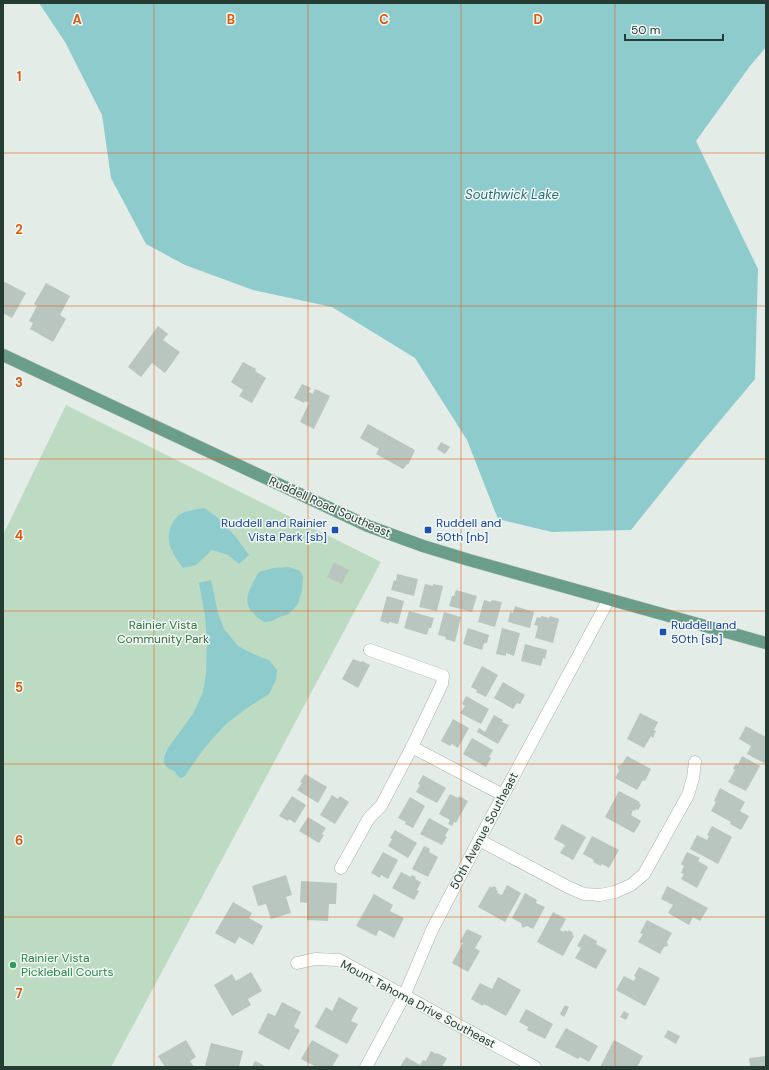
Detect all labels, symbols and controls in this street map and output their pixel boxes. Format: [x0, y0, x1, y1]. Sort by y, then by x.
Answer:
text: A [72, 11, 82, 28]
text: B [227, 11, 235, 28]
text: C [379, 11, 389, 28]
text: D [533, 11, 543, 28]
scale bar [625, 16, 723, 42]
text: 50 m [631, 22, 660, 38]
text: 1 [17, 68, 21, 85]
water label: Southwick Lake [465, 186, 559, 203]
text: 2 [15, 221, 23, 238]
text: 3 [15, 374, 23, 391]
street label: Ruddell Road Southeast [266, 473, 394, 541]
place label: Ruddell and Rainier Vista Park [sb] [221, 515, 328, 545]
place label: Ruddell and 50th [nb] [436, 515, 501, 545]
marker: Ruddell and Rainier Vista Park [sb] [330, 525, 340, 535]
marker: Ruddell and 50th [nb] [423, 525, 433, 535]
text: 4 [15, 527, 23, 544]
park label: Rainier Vista Community Park [117, 617, 209, 647]
place label: Ruddell and 50th [sb] [671, 617, 736, 647]
marker: Ruddell and 50th [sb] [658, 627, 668, 637]
text: 5 [15, 679, 23, 696]
street label: 50th Avenue Southeast [446, 769, 522, 892]
text: 6 [15, 832, 23, 849]
place label: Rainier Vista Pickleball Courts [21, 950, 114, 980]
street label: Mount Tahoma Drive Southeast [338, 956, 499, 1052]
marker: Rainier Vista Pickleball Courts [8, 960, 18, 970]
text: 7 [16, 985, 23, 1002]

